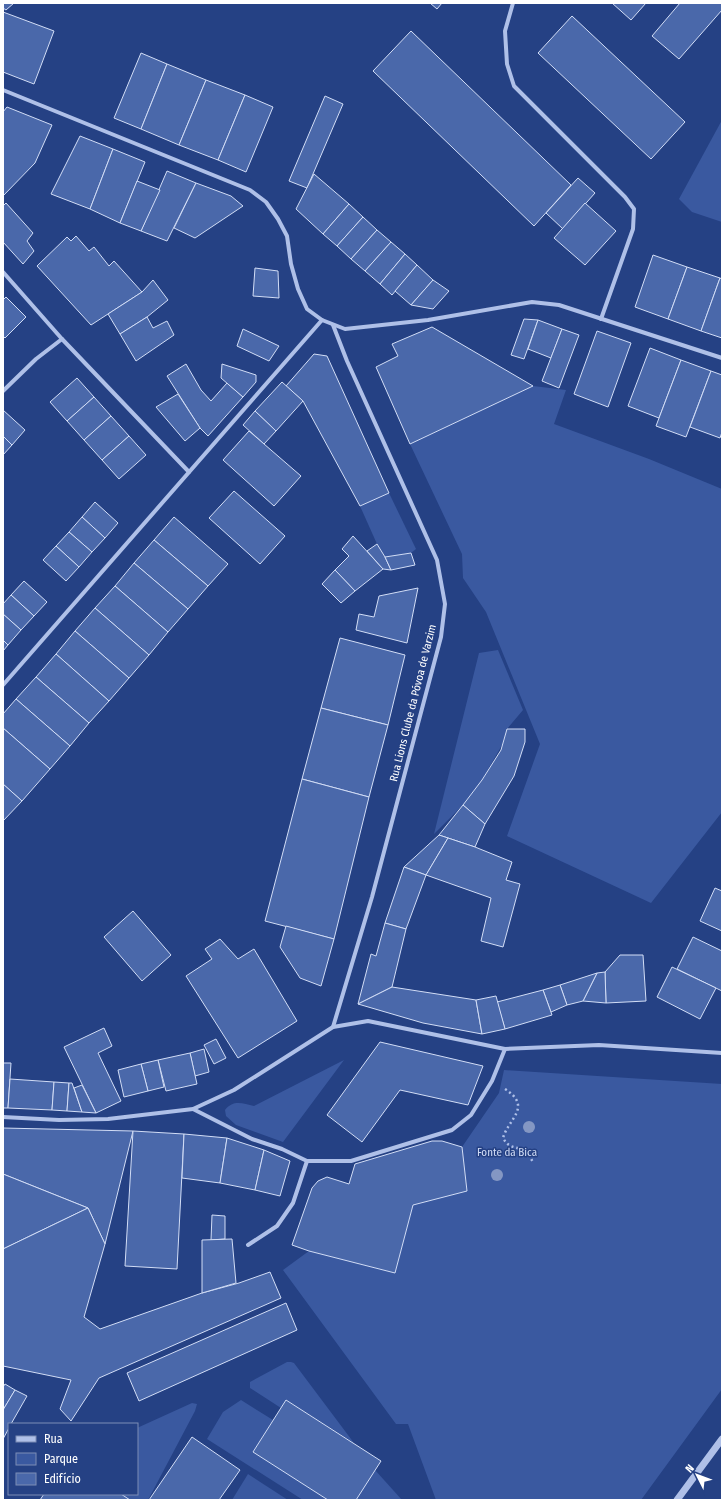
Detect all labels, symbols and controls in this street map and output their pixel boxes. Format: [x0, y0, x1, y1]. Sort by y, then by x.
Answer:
street label: Rua Lions Clube da Póvoa de Varzim [387, 623, 439, 783]
park label: Fonte da Bica [477, 1146, 537, 1159]
legend [8, 1423, 138, 1495]
text: Rua [44, 1432, 63, 1446]
text: Parque [44, 1452, 78, 1466]
north arrow [677, 1455, 717, 1495]
text: N [683, 1462, 697, 1475]
text: Edifício [44, 1472, 81, 1486]

